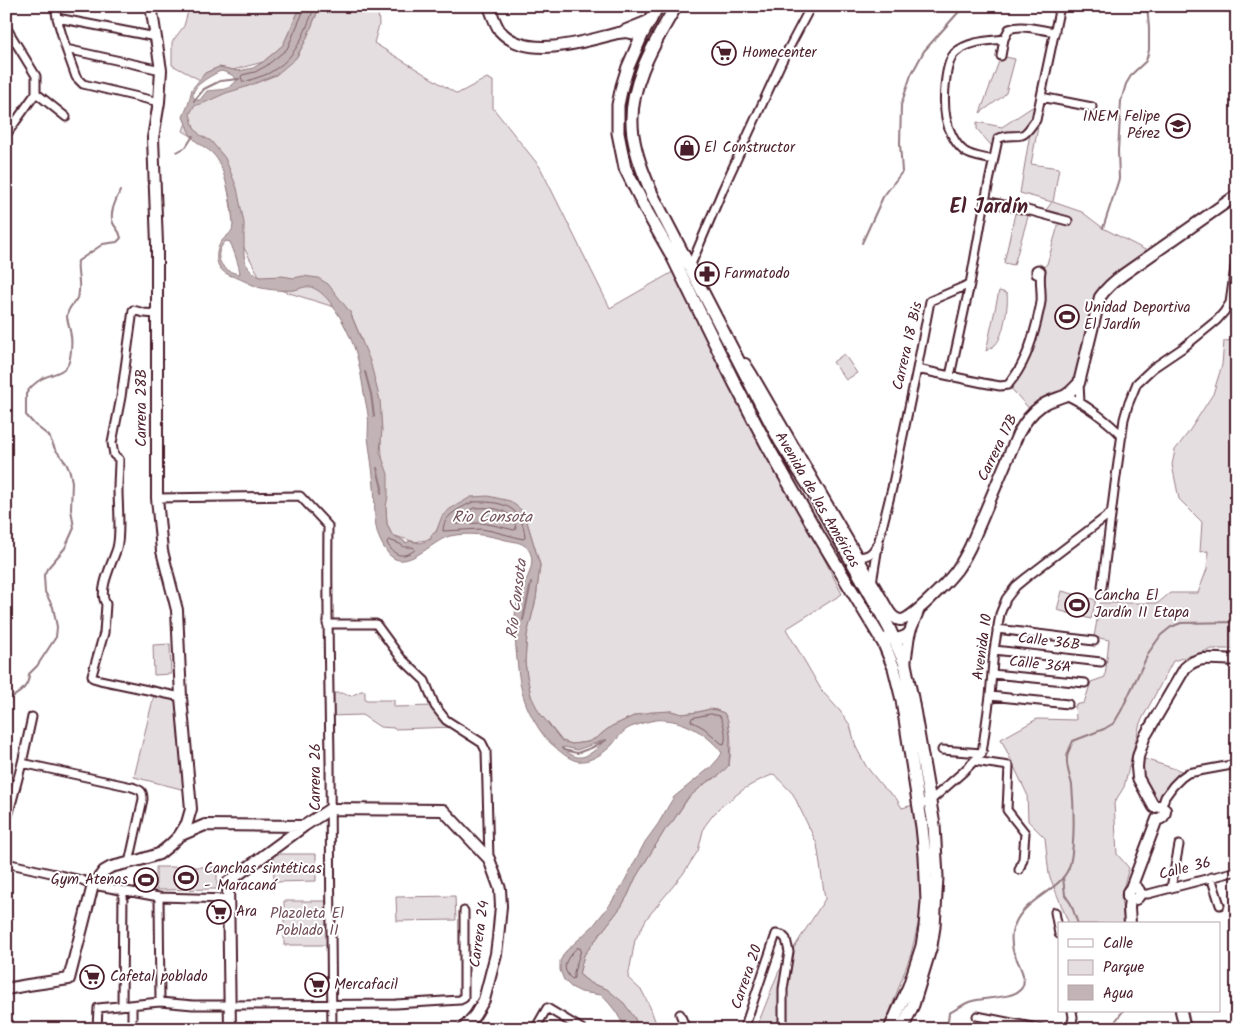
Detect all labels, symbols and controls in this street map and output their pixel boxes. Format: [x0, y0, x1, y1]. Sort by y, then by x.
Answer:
supermarket icon: Homecenter [711, 40, 737, 66]
place label: Homecenter [742, 41, 818, 65]
place label: INEM Felipe Pérez [1083, 105, 1160, 146]
school or university icon: INEM Felipe Pérez [1165, 113, 1191, 139]
shop icon: El Constructor [674, 135, 700, 161]
place label: El Constructor [704, 136, 796, 160]
district label: El Jardín [950, 192, 1028, 224]
pharmacy icon: Farmatodo [694, 261, 720, 287]
place label: Farmatodo [724, 262, 790, 286]
place label: Unidad Deportiva El Jardín [1084, 296, 1191, 337]
street label: Carrera 18 Bis [886, 299, 930, 393]
sports icon: Unidad Deportiva El Jardín [1054, 304, 1080, 330]
street label: Carrera 28B [130, 369, 154, 447]
street label: Carrera 17B [971, 410, 1025, 486]
street label: Avenida de las Américas [768, 427, 866, 573]
water label: Rio Consota [452, 505, 533, 530]
water label: Río Consota [500, 556, 534, 640]
place label: Cancha El Jardín II Etapa [1094, 584, 1189, 625]
sports icon: Cancha El Jardín II Etapa [1064, 592, 1090, 618]
street label: Avenida 10 [966, 612, 1000, 682]
street label: Calle 36B [1016, 626, 1082, 658]
street label: Calle 36A [1008, 650, 1072, 680]
street label: Carrera 26 [304, 743, 328, 811]
street label: Calle 36 [1156, 851, 1214, 887]
place label: Canchas sintéticas - Maracaná [204, 857, 323, 898]
sports icon: Canchas sintéticas - Maracaná [173, 865, 199, 891]
sports icon: Gym Atenas [133, 867, 159, 893]
place label: Gym Atenas [51, 868, 129, 892]
supermarket icon: Ara [206, 899, 232, 925]
street label: Carrera 24 [463, 899, 497, 969]
place label: Ara [236, 900, 257, 924]
park label: Plazoleta El Poblado II [270, 902, 344, 943]
legend [1058, 922, 1220, 1012]
text: Calle [1103, 932, 1133, 956]
street label: Carrera 20 [725, 941, 769, 1013]
text: Parque [1103, 956, 1144, 980]
supermarket icon: Cafetal poblado [79, 964, 105, 990]
place label: Cafetal poblado [110, 965, 208, 989]
supermarket icon: Mercafacil [304, 972, 330, 998]
place label: Mercafacil [334, 973, 398, 997]
text: Agua [1103, 982, 1134, 1006]

